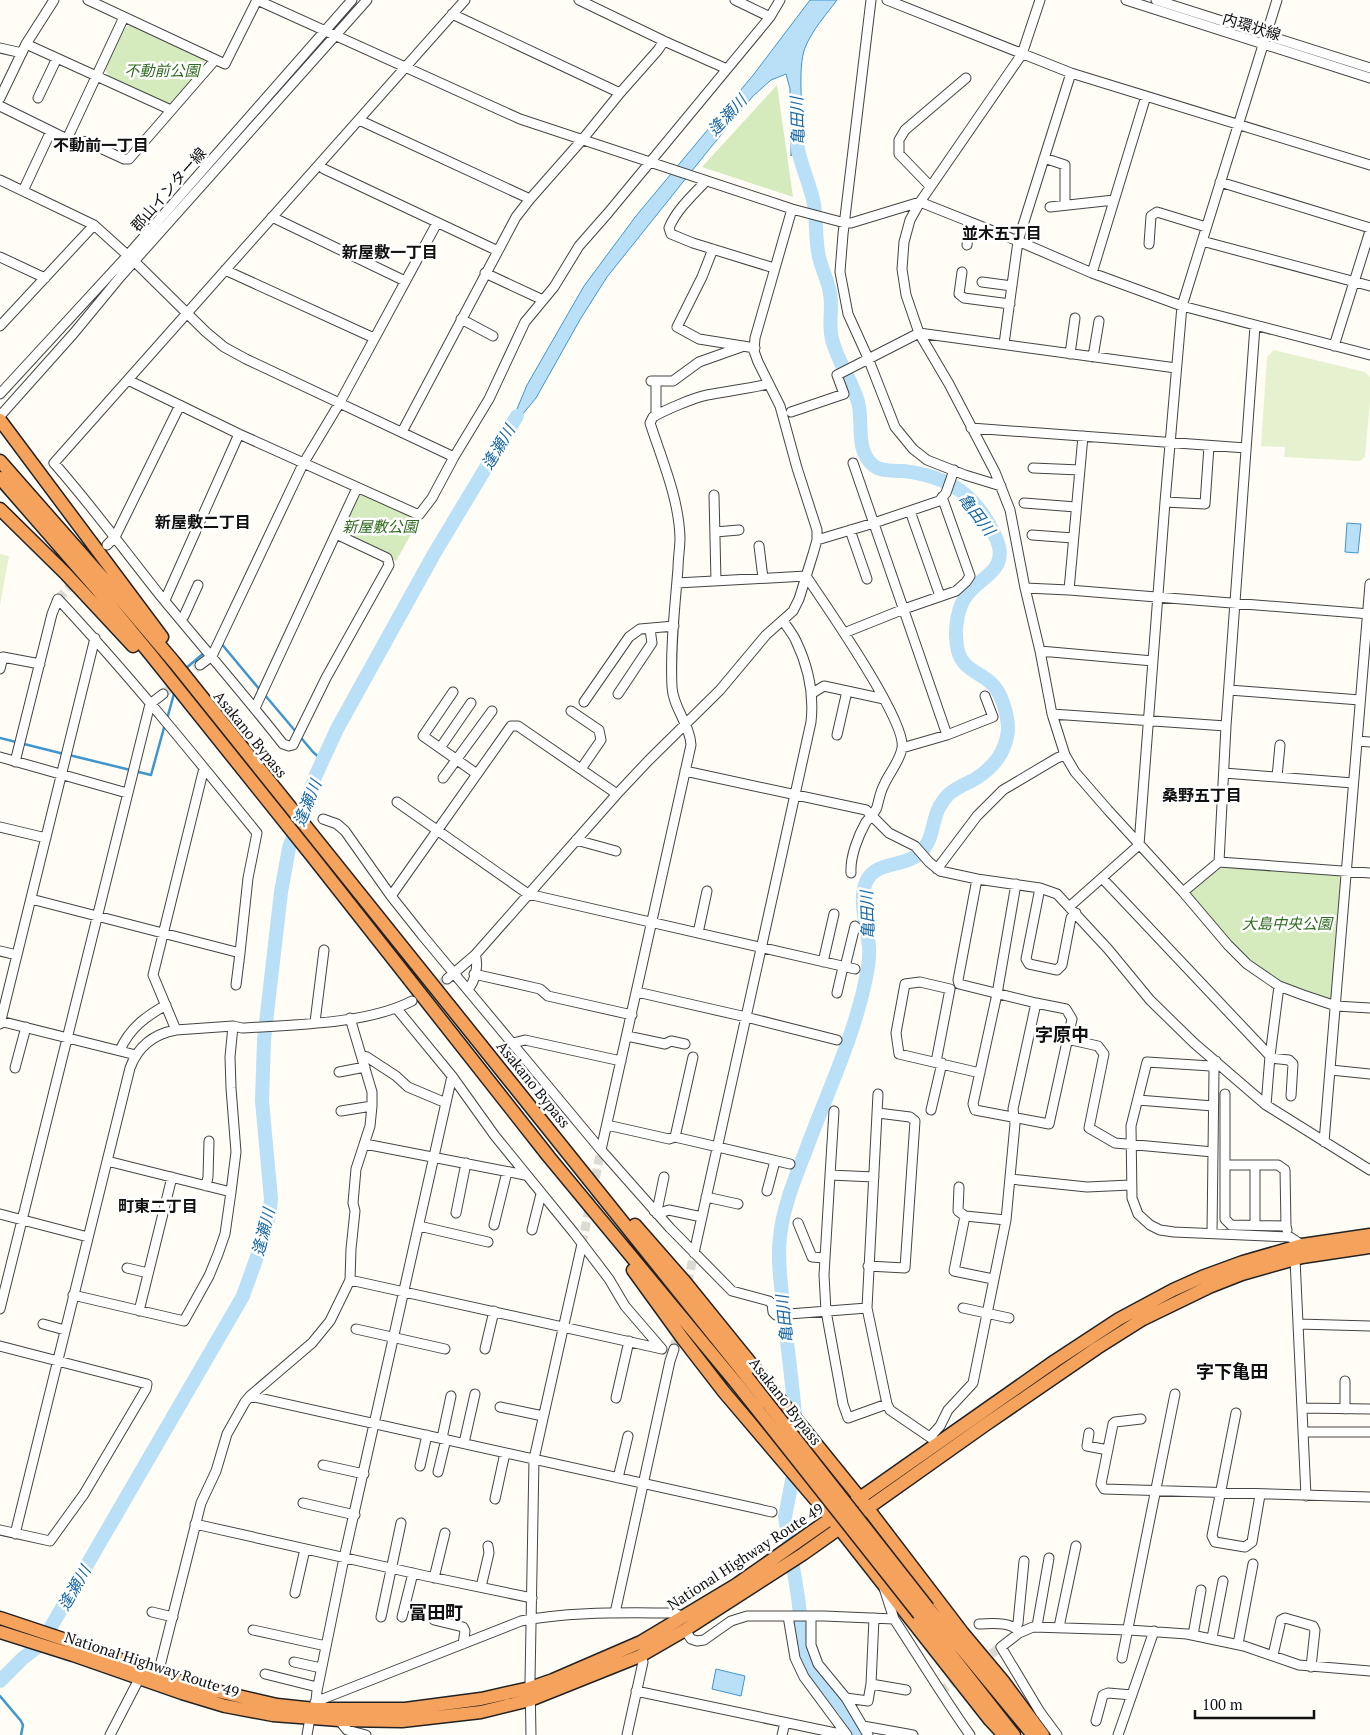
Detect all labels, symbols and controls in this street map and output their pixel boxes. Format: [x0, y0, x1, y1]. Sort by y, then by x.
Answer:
street label: 内環状線 [1220, 8, 1284, 44]
park label: 不動前公園 [124, 60, 201, 80]
water label: 逢瀬川 [703, 88, 753, 140]
water label: 亀田川 [785, 95, 809, 145]
district label: 不動前一丁目 [53, 134, 149, 156]
street label: 郡山インター線 [126, 143, 210, 235]
district label: 並木五丁目 [962, 222, 1042, 244]
district label: 新屋敷一丁目 [342, 241, 438, 263]
water label: 逢瀬川 [476, 419, 521, 473]
water label: 亀田川 [954, 488, 1001, 541]
district label: 新屋敷二丁目 [155, 511, 251, 533]
park label: 新屋敷公園 [342, 516, 419, 536]
street label: Asakano Bypass [210, 686, 292, 782]
water label: 逢瀬川 [288, 775, 327, 829]
district label: 桑野五丁目 [1162, 784, 1242, 806]
water label: 亀田川 [855, 889, 879, 939]
park label: 大島中央公園 [1242, 913, 1334, 933]
district label: 字原中 [1035, 1022, 1089, 1046]
street label: Asakano Bypass [493, 1036, 575, 1132]
district label: 町東二丁目 [118, 1195, 198, 1217]
water label: 逢瀬川 [247, 1204, 280, 1258]
water label: 亀田川 [770, 1292, 797, 1344]
street label: Asakano Bypass [745, 1353, 827, 1449]
district label: 字下亀田 [1196, 1359, 1268, 1383]
street label: National Highway Route 49 [663, 1498, 827, 1614]
water label: 逢瀬川 [52, 1560, 97, 1614]
district label: 富田町 [409, 1600, 463, 1624]
street label: National Highway Route 49 [62, 1626, 242, 1702]
scale bar [1195, 1688, 1314, 1720]
text: 100 m [1202, 1694, 1243, 1714]

